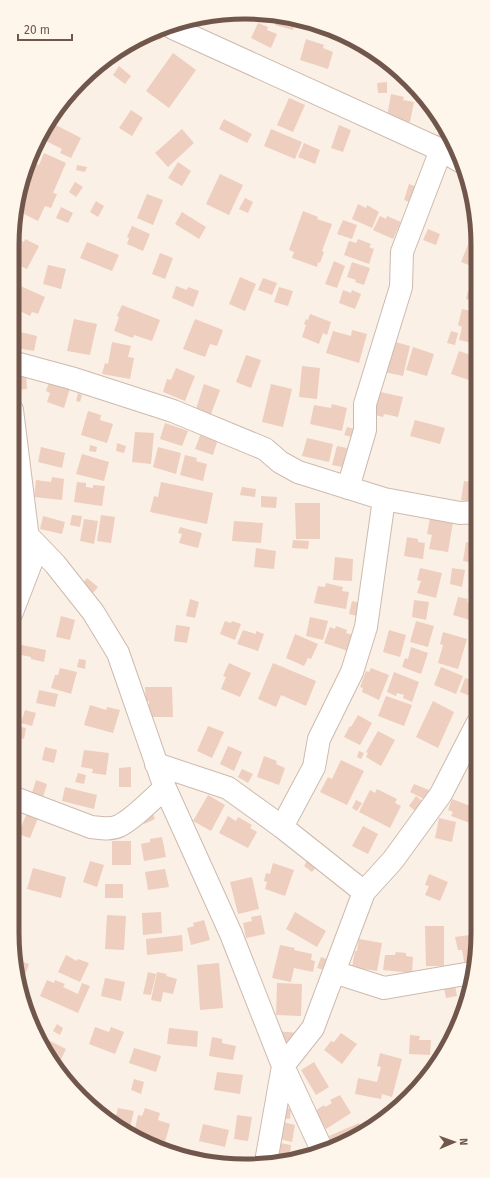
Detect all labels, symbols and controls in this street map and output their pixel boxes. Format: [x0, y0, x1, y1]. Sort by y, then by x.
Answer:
scale bar [18, 16, 72, 42]
text: 20 m [24, 23, 50, 37]
north arrow [434, 1122, 474, 1162]
text: N [457, 1138, 470, 1146]

